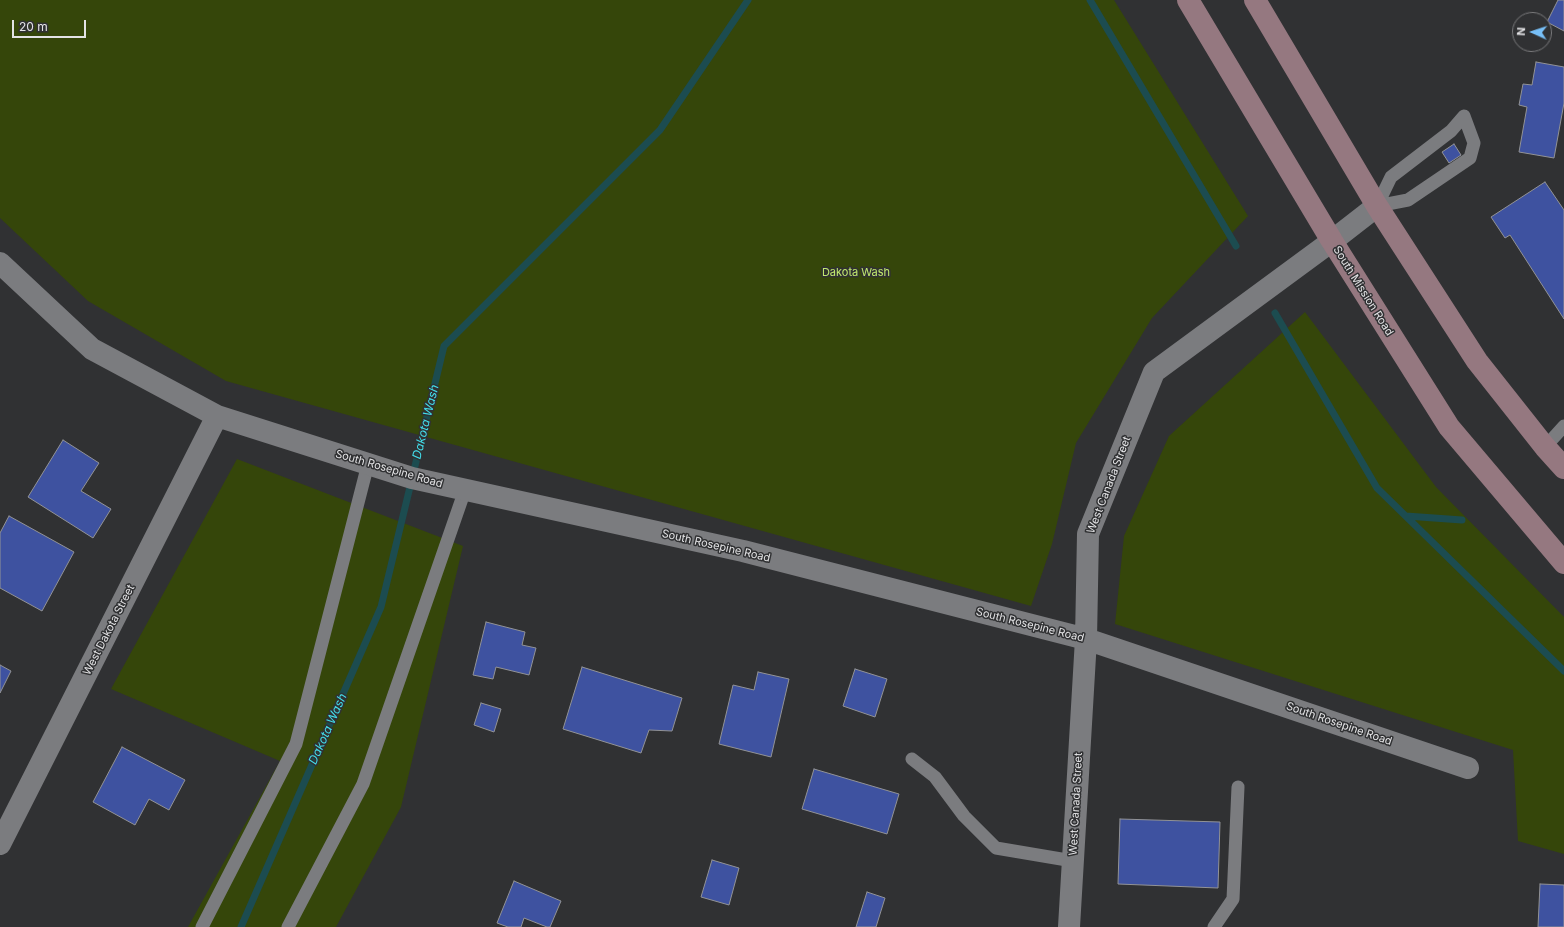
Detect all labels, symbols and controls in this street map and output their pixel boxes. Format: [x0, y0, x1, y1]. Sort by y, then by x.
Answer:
scale bar [14, 12, 88, 38]
north arrow [1512, 12, 1552, 52]
text: 20 m [19, 19, 48, 34]
text: N [1514, 27, 1528, 36]
street label: South Mission Road [1330, 244, 1396, 338]
park label: Dakota Wash [822, 266, 890, 280]
water label: Dakota Wash [410, 383, 442, 461]
street label: West Canada Street [1084, 434, 1134, 536]
street label: South Rosepine Road [334, 447, 444, 491]
street label: South Rosepine Road [660, 527, 772, 565]
street label: West Dakota Street [80, 583, 138, 677]
street label: South Rosepine Road [975, 605, 1085, 645]
water label: Dakota Wash [306, 691, 350, 767]
street label: South Rosepine Road [1284, 700, 1394, 748]
street label: West Canada Street [1067, 752, 1085, 856]

